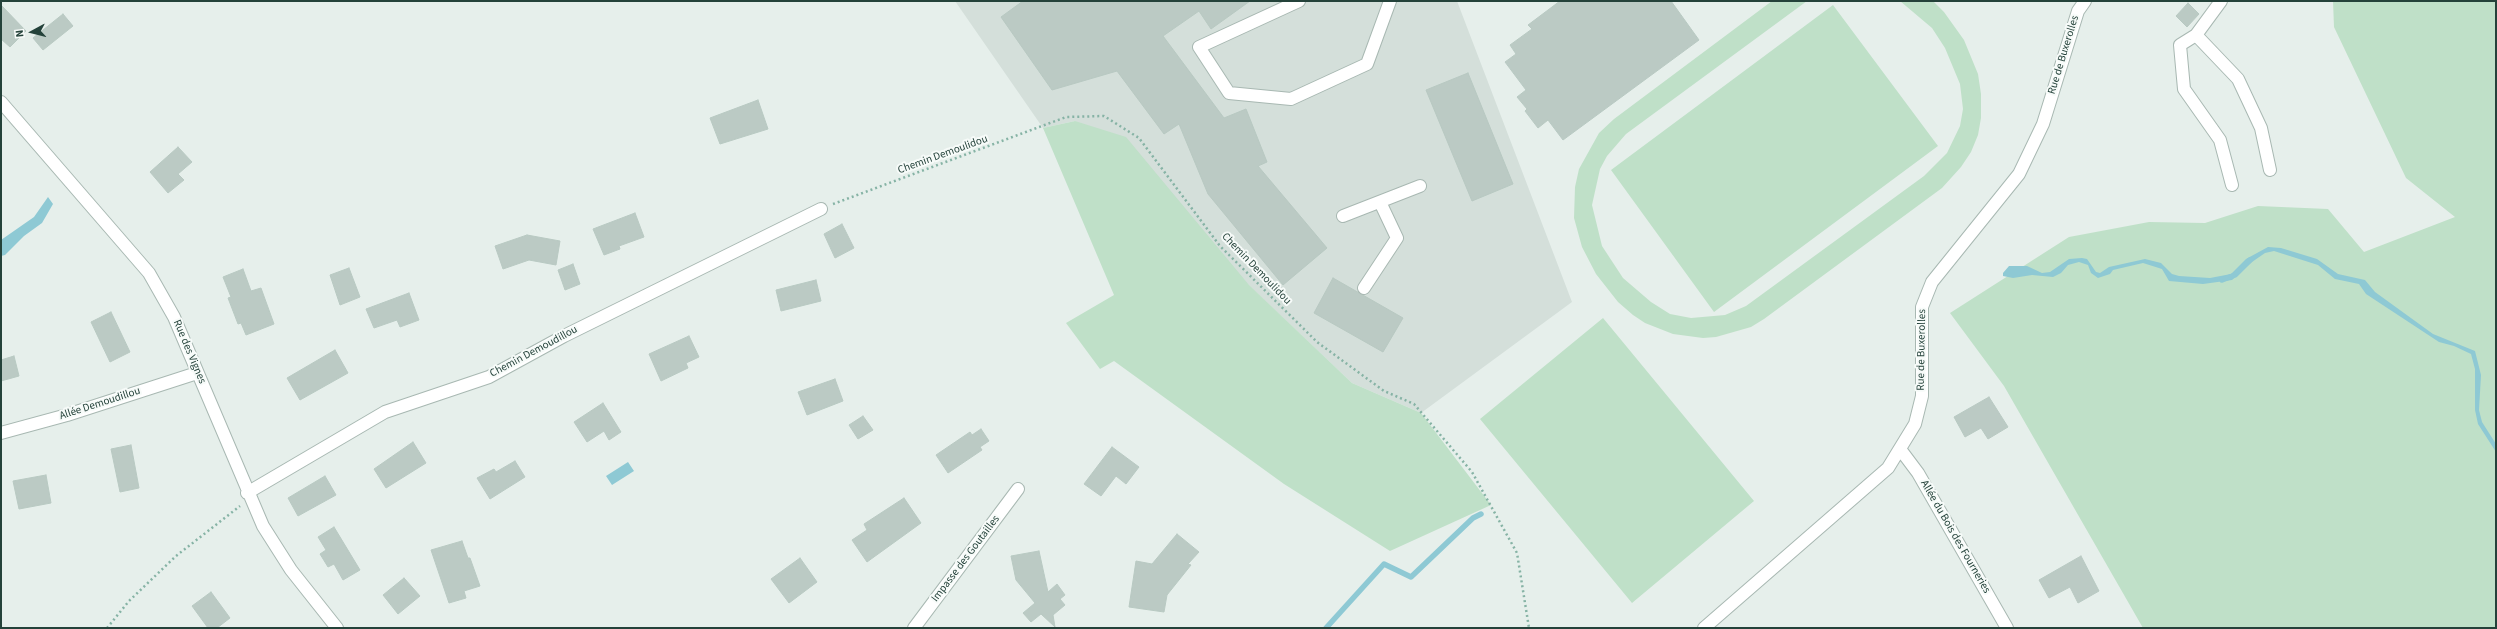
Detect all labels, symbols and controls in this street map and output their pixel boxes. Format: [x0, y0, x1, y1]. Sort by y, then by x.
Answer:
north arrow [12, 12, 52, 52]
street label: Rue de Buxerolles [2046, 14, 2082, 96]
text: N [12, 29, 27, 38]
street label: Chemin Demoulidou [896, 133, 990, 177]
street label: Chemin Demoulidou [1218, 230, 1294, 308]
street label: Rue de Buxerolles [1915, 309, 1929, 391]
street label: Rue des Vignes [170, 318, 208, 386]
street label: Chemin Demoudillou [488, 323, 580, 381]
street label: Allée Demoudillou [58, 385, 142, 423]
street label: Allée du Bois des Fourneries [1917, 478, 1993, 596]
street label: Impasse des Goutailles [929, 513, 1003, 605]

